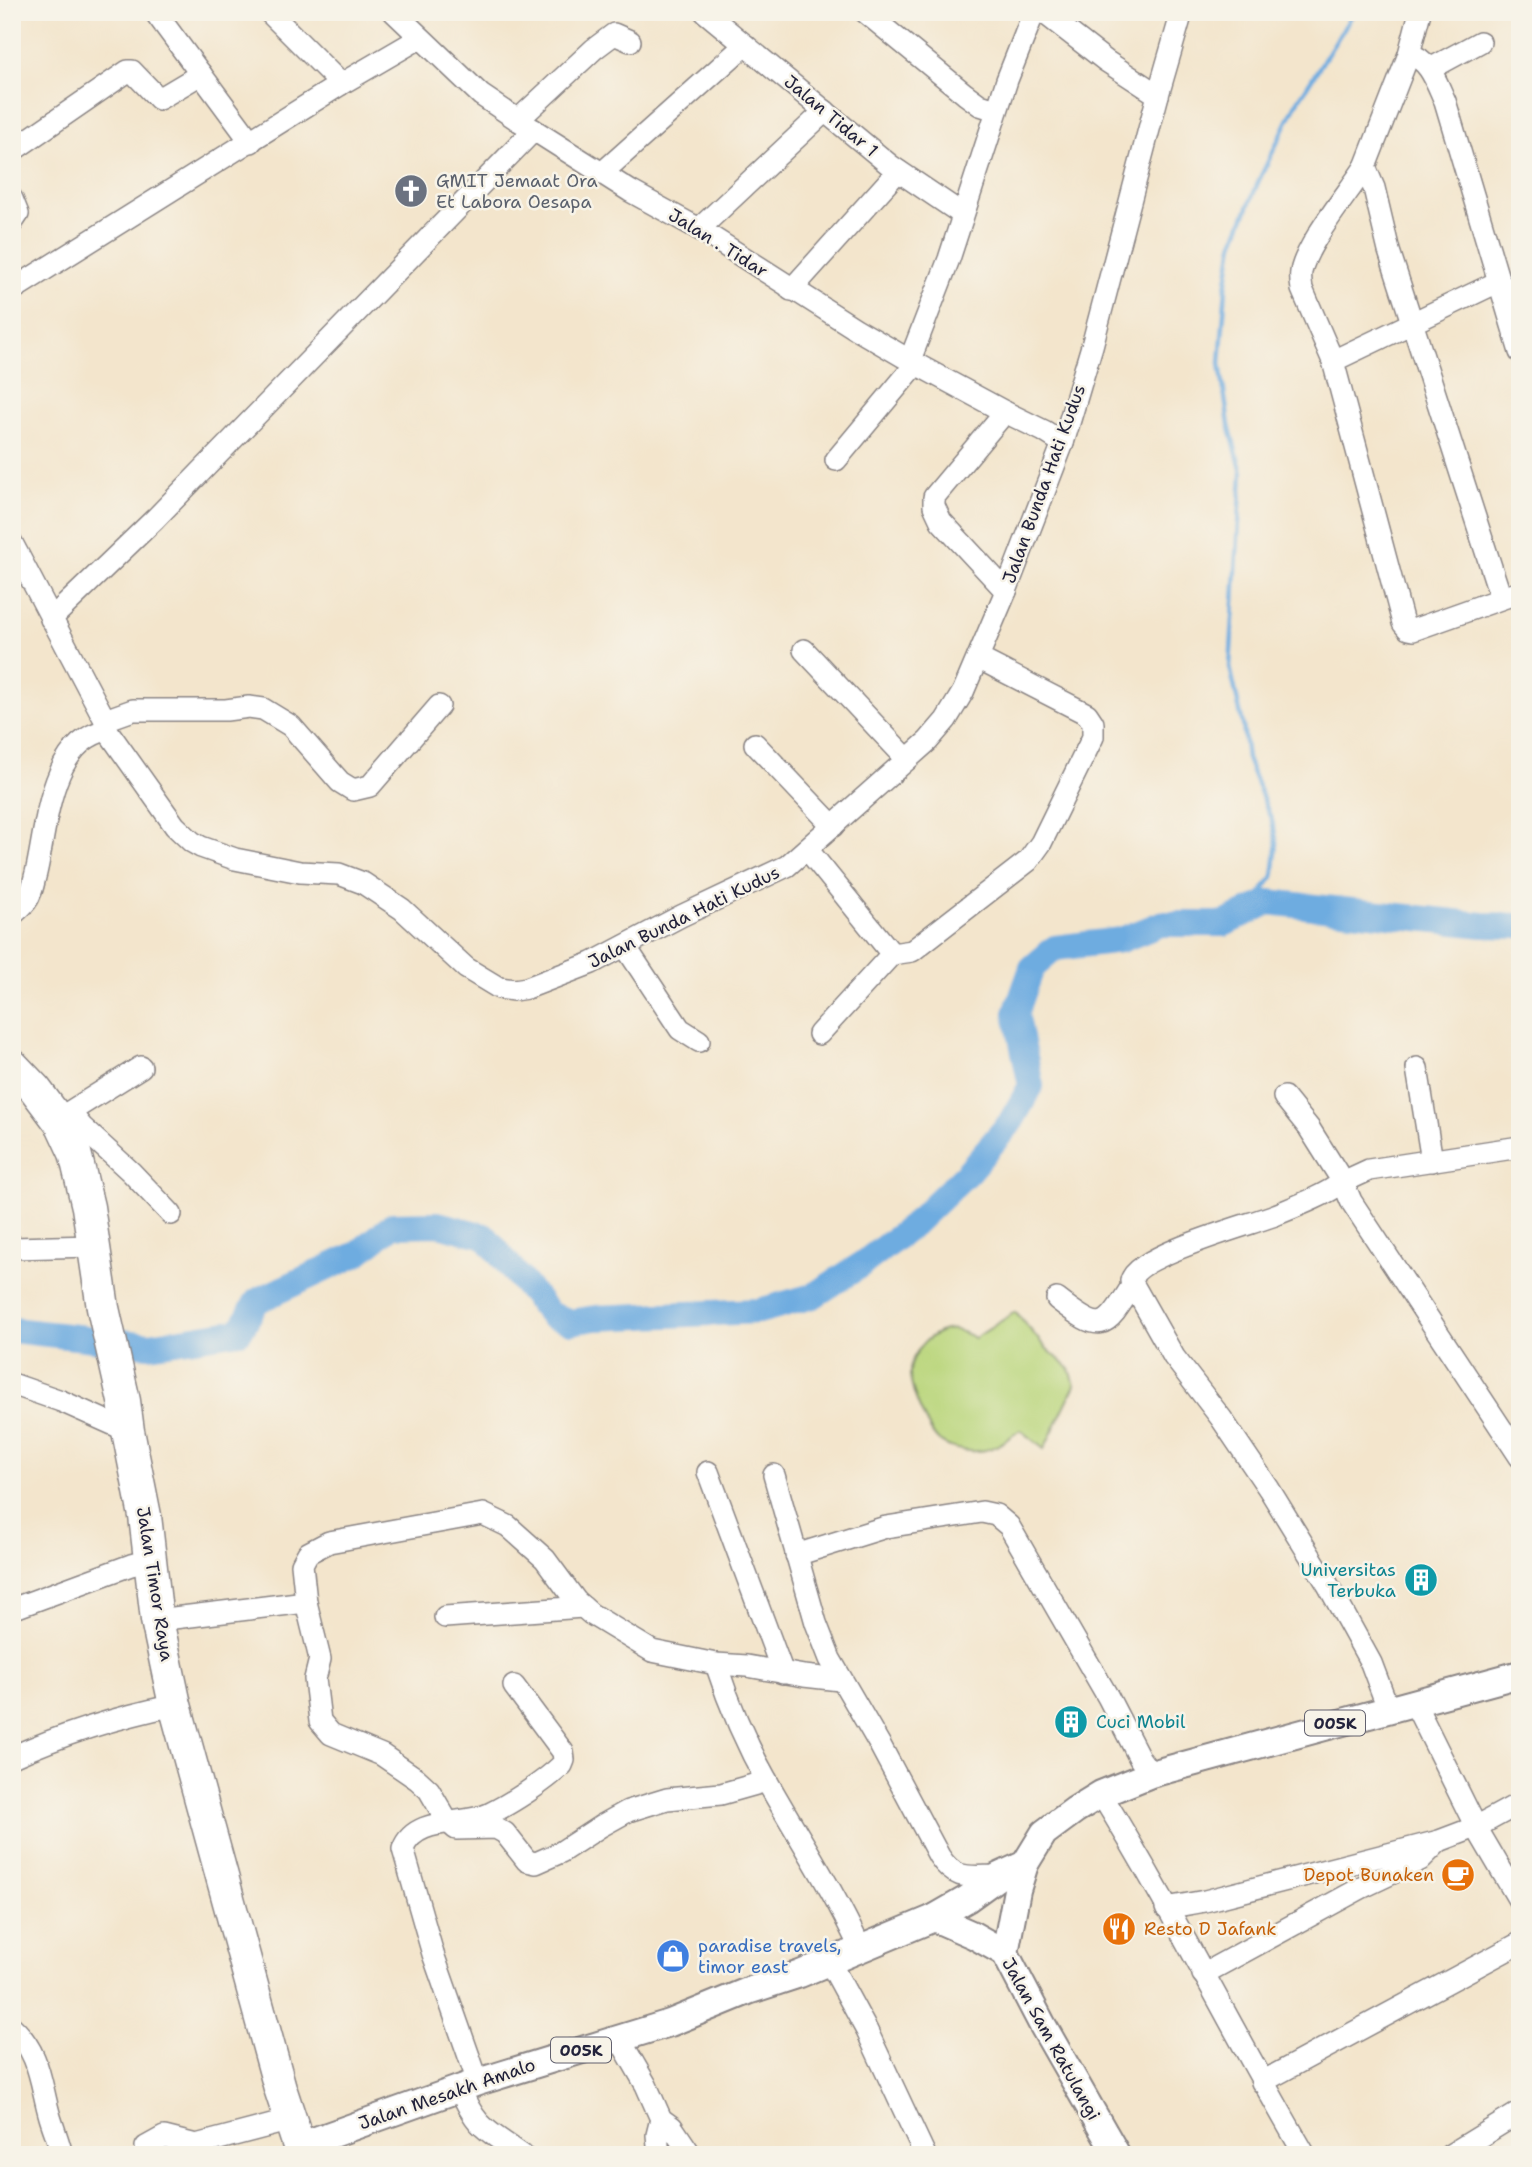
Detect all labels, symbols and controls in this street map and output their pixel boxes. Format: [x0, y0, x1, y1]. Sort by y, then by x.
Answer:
street label: Jalan Tidar 1 [779, 70, 883, 162]
place label: GMIT Jemaat Ora Et Labora Oesapa [436, 169, 598, 214]
church icon: GMIT Jemaat Ora Et Labora Oesapa [392, 172, 430, 210]
street label: Jalan . Tidar [664, 203, 772, 283]
street label: Jalan Bunda Hati Kudus [997, 381, 1091, 587]
street label: Jalan Bunda Hati Kudus [584, 860, 784, 974]
street label: Jalan Timor Raya [131, 1505, 179, 1663]
place label: Universitas Terbuka [1300, 1558, 1396, 1603]
building icon: Universitas Terbuka [1402, 1561, 1440, 1599]
building icon: Cuci Mobil [1052, 1703, 1090, 1741]
place label: Cuci Mobil [1096, 1710, 1186, 1734]
road number: 005K [1305, 1710, 1365, 1736]
cafe icon: Depot Bunaken [1439, 1856, 1477, 1894]
place label: Depot Bunaken [1304, 1863, 1434, 1887]
restaurant icon: Resto D Jafank [1100, 1910, 1138, 1948]
place label: Resto D Jafank [1144, 1917, 1277, 1941]
place label: paradise travels, timor east [698, 1934, 842, 1979]
shop icon: paradise travels, timor east [654, 1937, 692, 1975]
street label: Jalan Sam Ratulangi [996, 1953, 1106, 2125]
road number: 005K [551, 2038, 611, 2062]
street label: Jalan Mesakh Amalo [355, 2052, 539, 2136]

